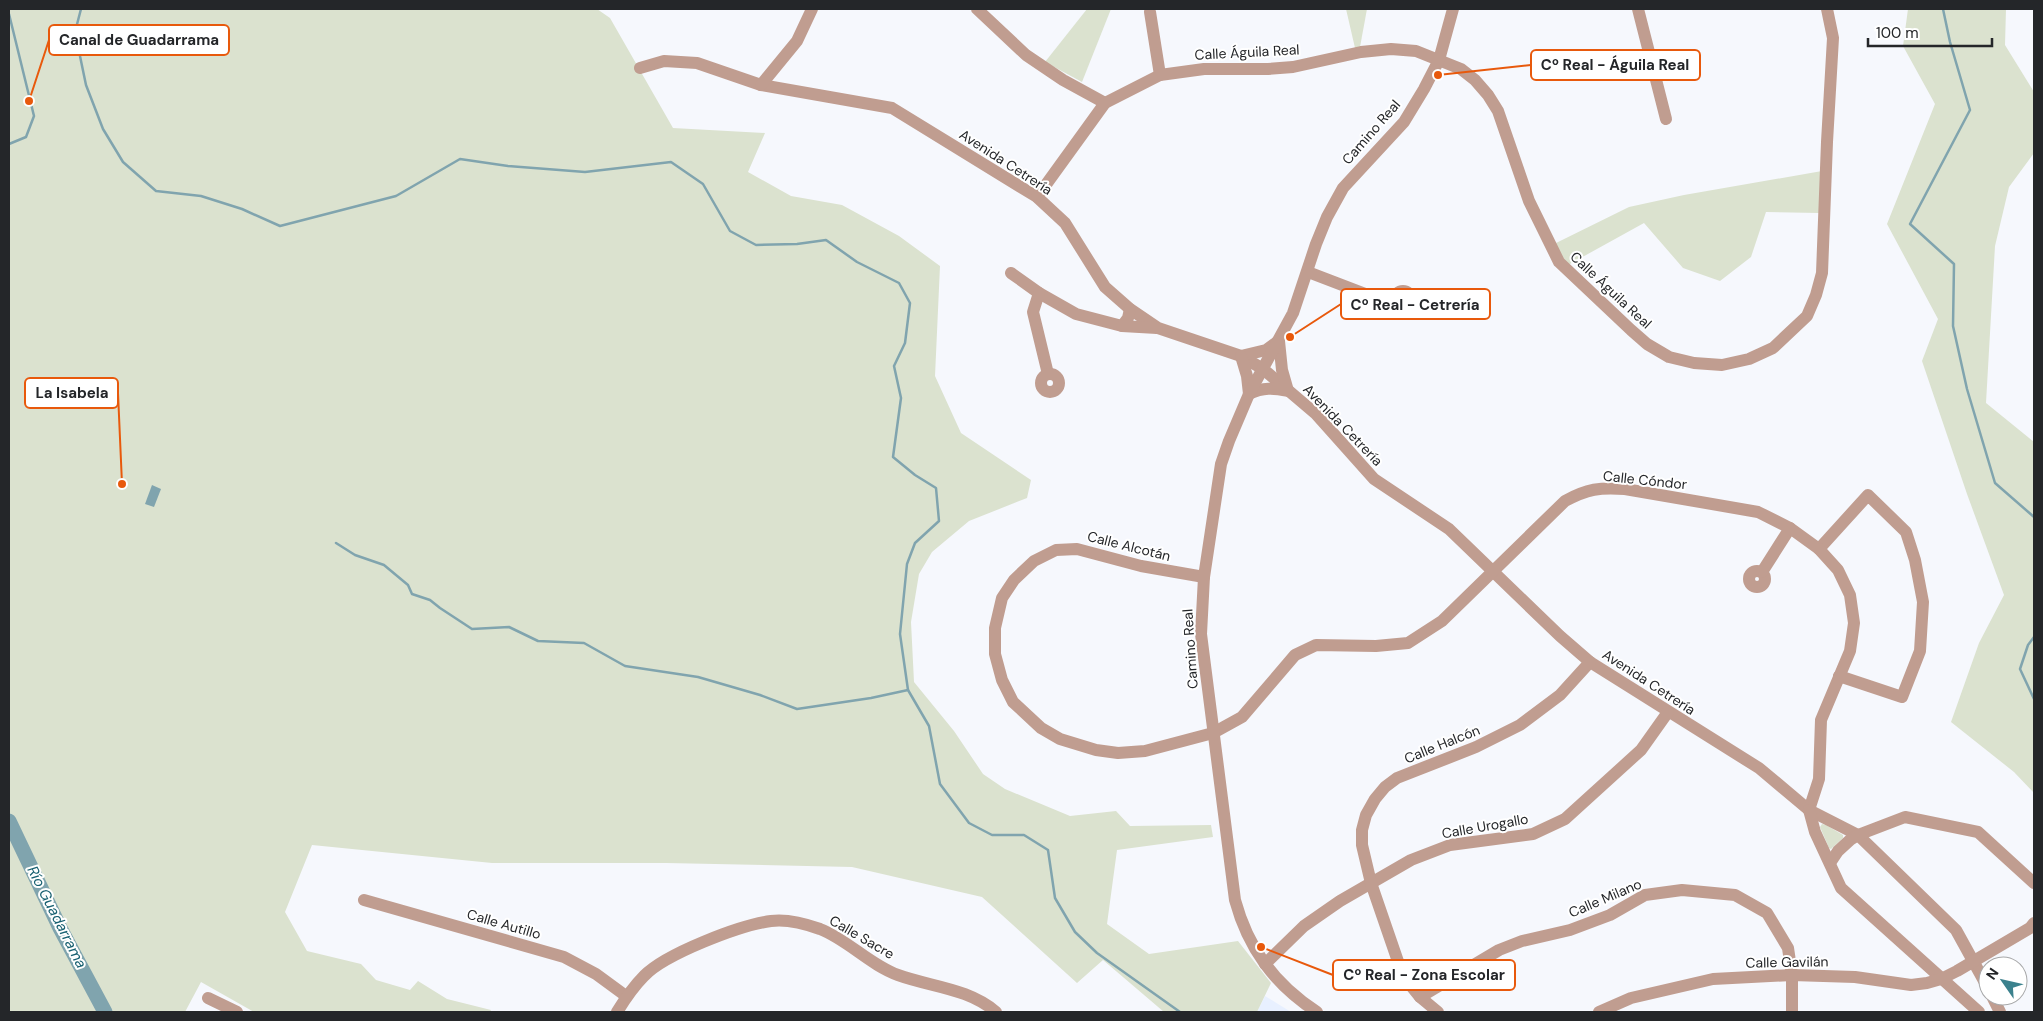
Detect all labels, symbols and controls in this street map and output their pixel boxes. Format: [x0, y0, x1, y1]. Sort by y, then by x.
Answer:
scale bar [1868, 15, 1992, 47]
text: 100 m [1876, 23, 1919, 43]
callout: Canal de Guadarrama [49, 25, 229, 55]
text: Canal de Guadarrama [59, 30, 219, 50]
street label: Calle Águila Real [1194, 40, 1300, 64]
callout: Cº Real - Águila Real [1531, 50, 1700, 80]
text: Cº Real - Águila Real [1541, 55, 1689, 75]
street label: Camino Real [1338, 96, 1404, 168]
street label: Avenida Cetrería [956, 125, 1056, 199]
street label: Calle Águila Real [1566, 248, 1656, 332]
callout: Cº Real - Cetrería [1341, 289, 1490, 319]
text: Cº Real - Cetrería [1351, 295, 1479, 315]
callout: La Isabela [25, 378, 118, 408]
street label: Avenida Cetrería [1299, 380, 1387, 470]
text: La Isabela [35, 383, 109, 403]
street label: Calle Cóndor [1602, 467, 1688, 493]
street label: Calle Alcotán [1086, 527, 1172, 565]
street label: Camino Real [1178, 608, 1202, 690]
street label: Avenida Cetrería [1599, 645, 1699, 719]
street label: Calle Halcón [1401, 721, 1483, 767]
street label: Calle Urogallo [1440, 810, 1530, 842]
water label: Río Guadarrama [23, 862, 91, 972]
street label: Calle Milano [1566, 875, 1644, 921]
street label: Calle Autillo [465, 905, 543, 943]
street label: Calle Sacre [826, 911, 898, 963]
street label: Calle Gavilán [1745, 952, 1829, 972]
north arrow [1978, 956, 2028, 1006]
callout: Cº Real - Zona Escolar [1333, 960, 1515, 990]
text: N [1982, 964, 2003, 983]
text: Cº Real - Zona Escolar [1343, 965, 1505, 985]

